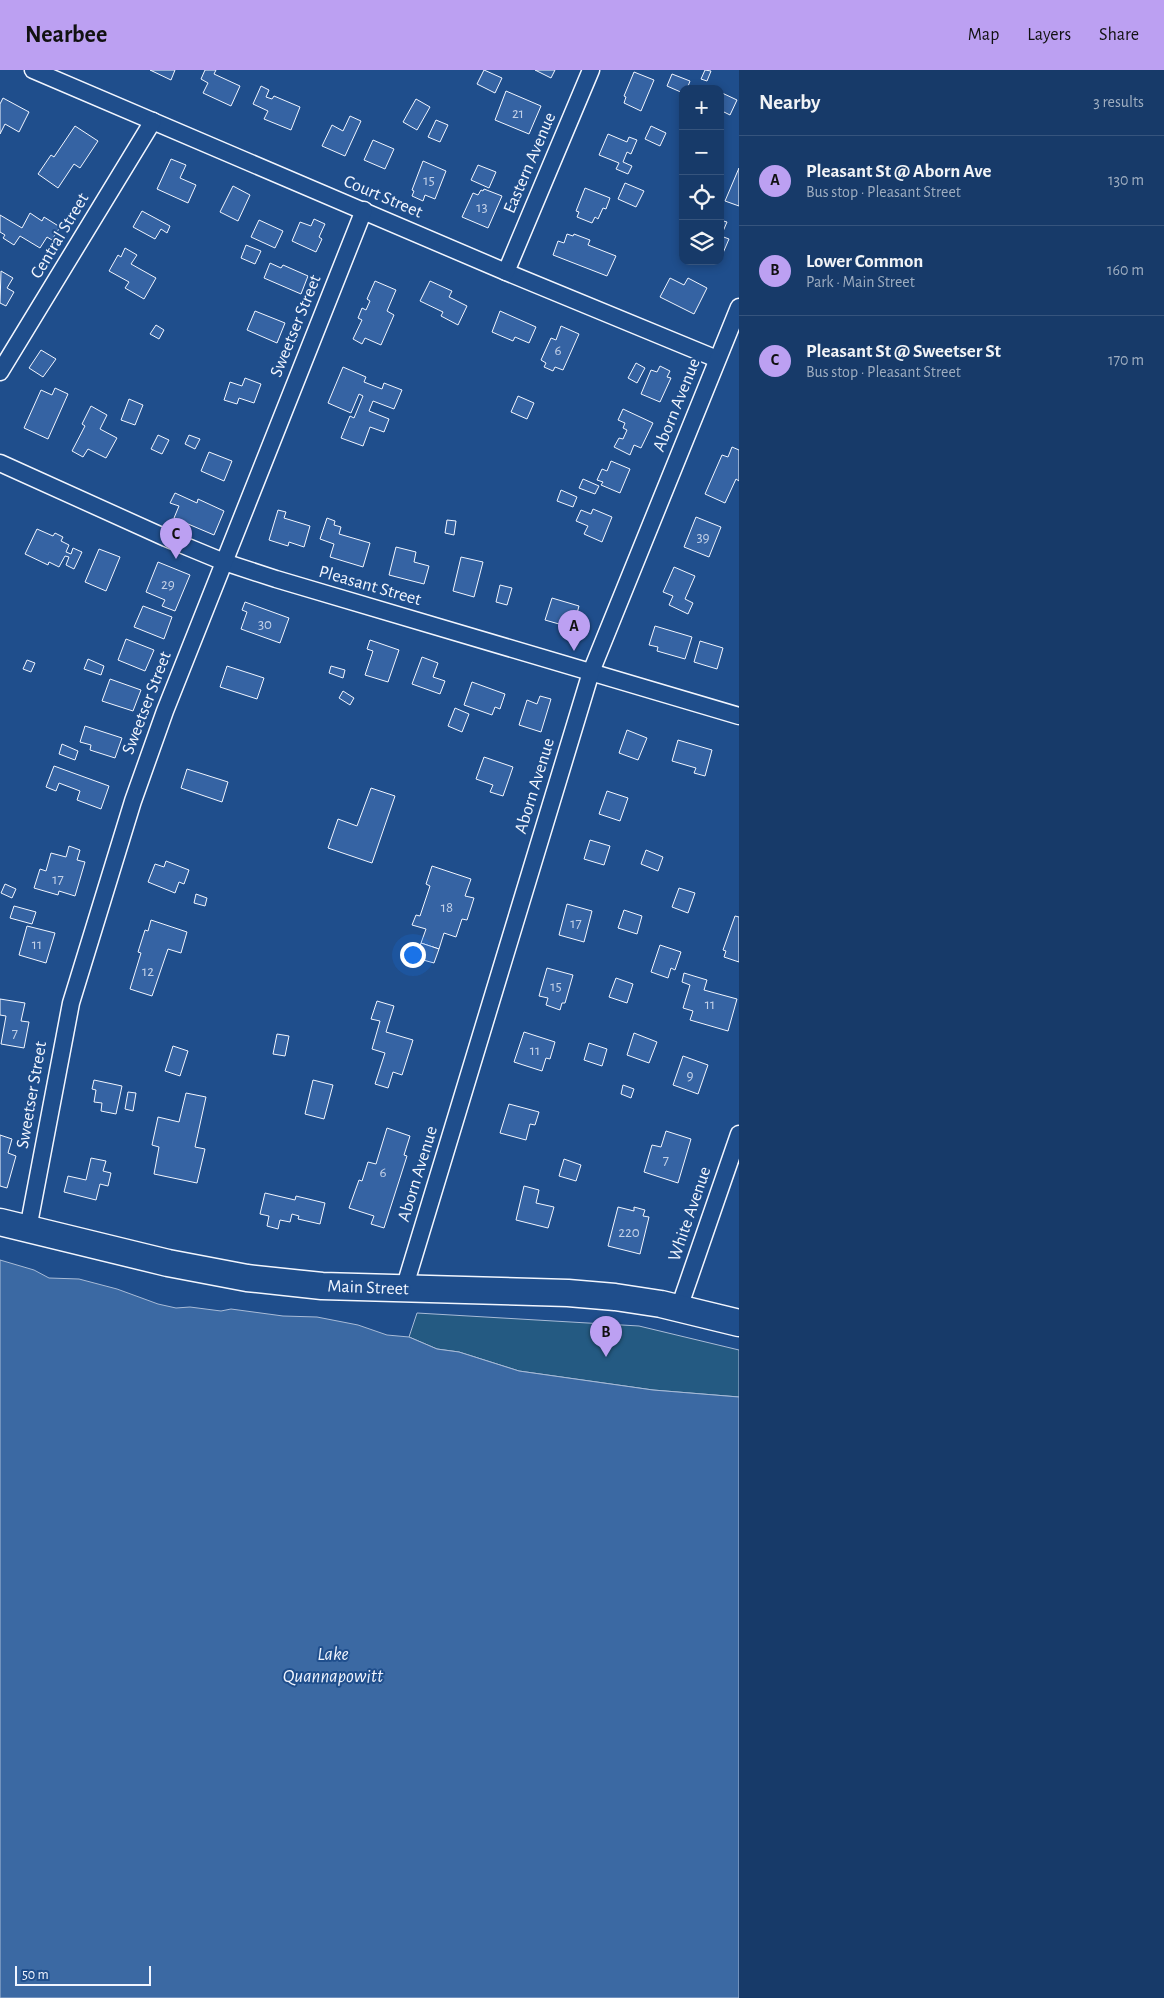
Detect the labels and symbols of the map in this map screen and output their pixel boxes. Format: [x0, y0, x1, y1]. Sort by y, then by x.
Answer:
house number: 21 [512, 106, 524, 121]
street label: Eastern Avenue [501, 110, 559, 216]
street label: Court Street [341, 172, 425, 222]
house number: 15 [423, 173, 435, 188]
street label: Central Street [28, 190, 93, 282]
house number: 13 [476, 200, 488, 215]
street label: Sweetser Street [267, 272, 325, 380]
house number: 6 [554, 343, 562, 358]
street label: Aborn Avenue [650, 356, 704, 454]
pin: C [160, 518, 192, 559]
house number: 39 [696, 530, 710, 545]
street label: Pleasant Street [317, 563, 423, 609]
house number: 29 [161, 577, 175, 592]
pin: A [558, 610, 590, 651]
house number: 30 [258, 617, 272, 632]
street label: Sweetser Street [119, 649, 175, 757]
street label: Aborn Avenue [512, 736, 558, 836]
house number: 17 [52, 872, 64, 887]
house number: 18 [441, 900, 453, 915]
house number: 17 [570, 916, 582, 931]
house number: 11 [32, 937, 42, 952]
your location [400, 942, 426, 968]
house number: 12 [142, 964, 154, 979]
house number: 15 [550, 979, 562, 994]
house number: 11 [705, 997, 715, 1012]
house number: 7 [12, 1026, 18, 1041]
street label: Sweetser Street [14, 1040, 50, 1150]
house number: 11 [530, 1043, 540, 1058]
house number: 9 [686, 1068, 694, 1083]
street label: Aborn Avenue [395, 1124, 441, 1224]
house number: 7 [663, 1153, 669, 1168]
street label: White Avenue [665, 1164, 715, 1264]
house number: 6 [379, 1165, 387, 1180]
house number: 220 [618, 1225, 640, 1240]
street label: Main Street [327, 1278, 409, 1298]
pin: B [590, 1316, 622, 1357]
water label: Lake Quannapowitt [283, 1645, 384, 1686]
scale bar [15, 1963, 151, 1986]

